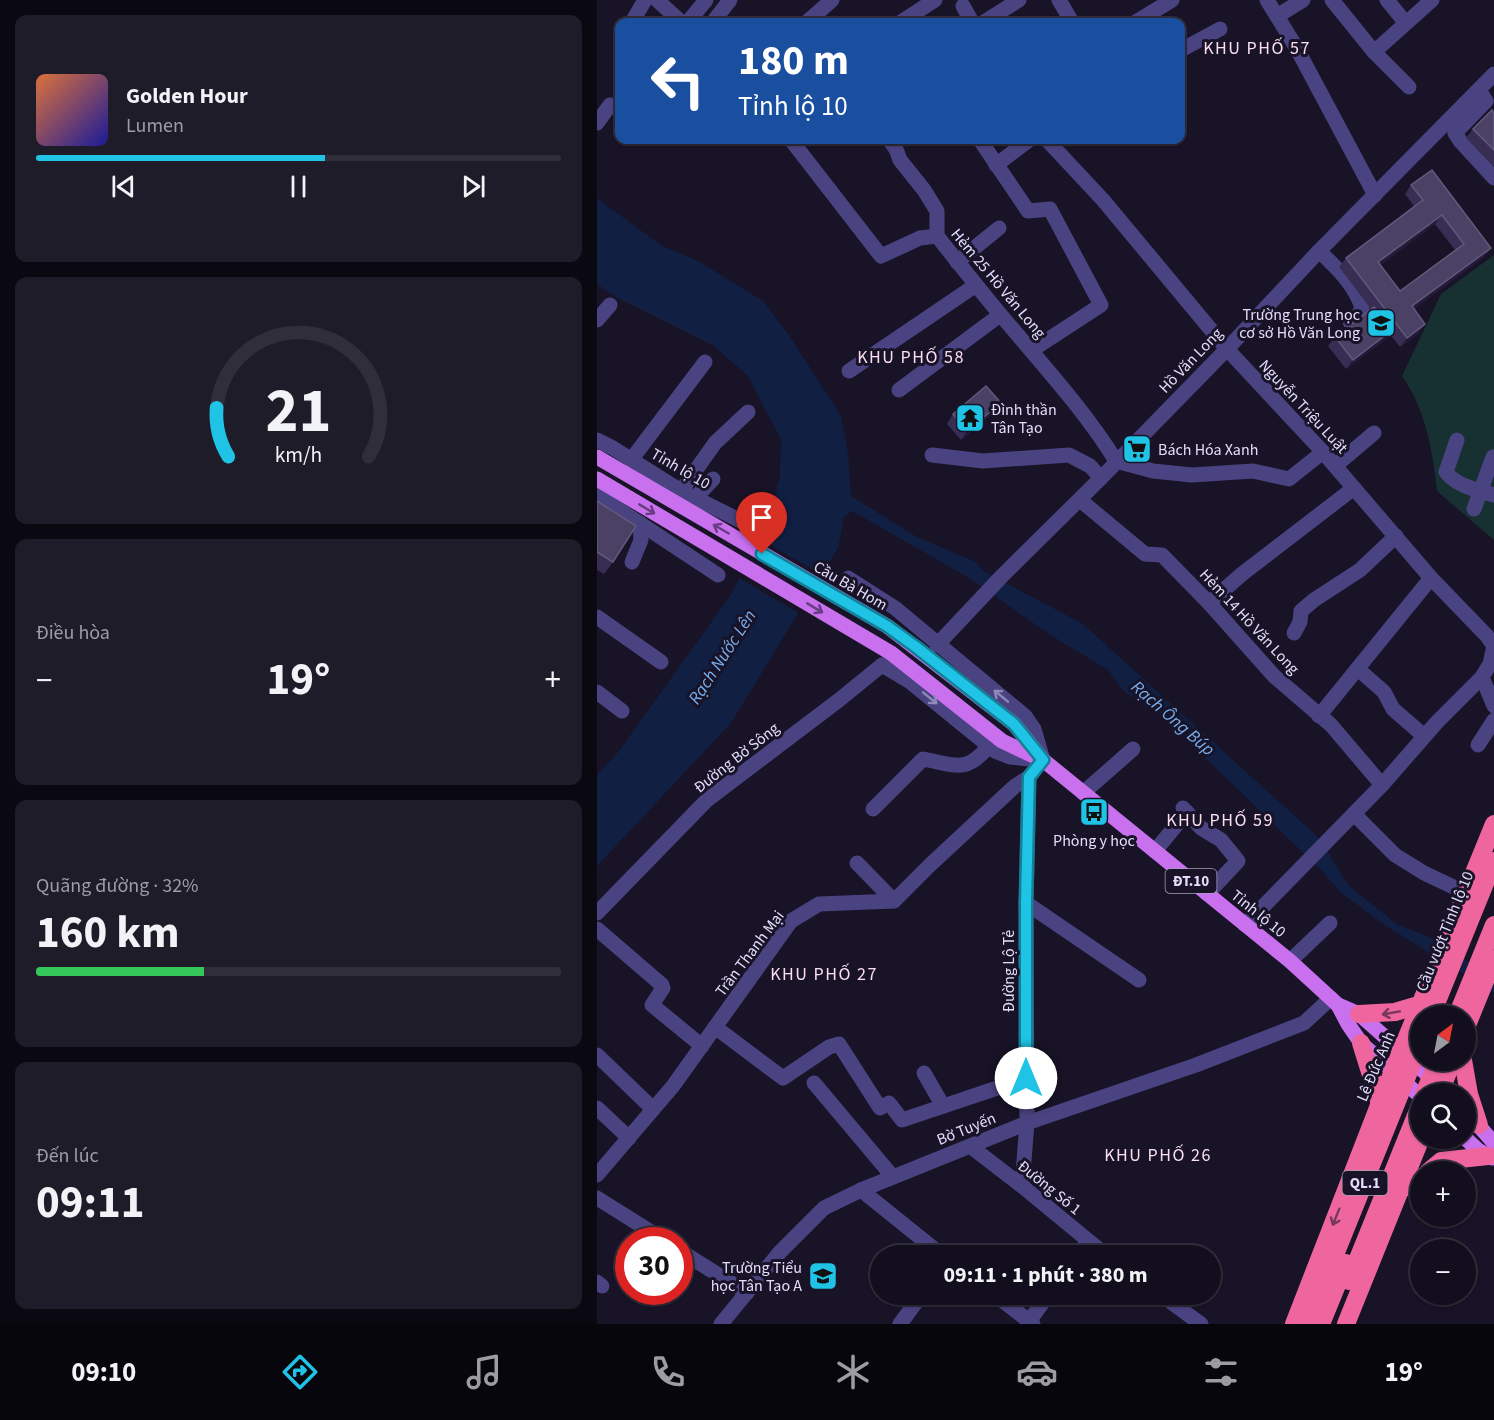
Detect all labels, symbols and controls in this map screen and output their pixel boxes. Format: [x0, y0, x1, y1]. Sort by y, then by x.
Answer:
text: 180 m [738, 31, 849, 91]
district label: KHU PHỐ 57 [1203, 36, 1311, 61]
icon: left [639, 42, 717, 120]
text: Golden Hour [126, 80, 248, 112]
text: Tỉnh lộ 10 [738, 87, 848, 126]
text: Lumen [126, 112, 184, 140]
icon: previous [107, 170, 140, 203]
icon: pause [282, 170, 315, 203]
icon: next [457, 170, 490, 203]
street label: Hẻm 25 Hồ Văn Long [946, 224, 1051, 343]
place label: Trường Trung học cơ sở Hồ Văn Long [1239, 304, 1360, 344]
school or university icon: Trường Trung học cơ sở Hồ Văn Long [1365, 307, 1397, 339]
street label: Hồ Văn Long [1154, 323, 1228, 398]
district label: KHU PHỐ 58 [857, 345, 965, 370]
street label: Nguyễn Triệu Luật [1254, 355, 1353, 459]
text: 21 [266, 367, 331, 456]
place label: Đình thần Tân Tạo [991, 399, 1057, 439]
temple icon: Đình thần Tân Tạo [954, 402, 986, 434]
supermarket icon: Bách Hóa Xanh [1121, 433, 1153, 465]
place label: Bách Hóa Xanh [1158, 439, 1258, 461]
text: km/h [275, 441, 322, 472]
street label: Tỉnh lộ 10 [647, 443, 714, 495]
pin [736, 492, 787, 554]
icon: arrive [745, 501, 778, 534]
one-way arrow [638, 503, 655, 515]
one-way arrow [713, 523, 730, 535]
street label: Cầu Bà Hom [809, 556, 892, 616]
street label: Hẻm 14 Hồ Văn Long [1194, 564, 1304, 679]
one-way arrow [806, 602, 823, 614]
water label: Rạch Nước Lên [682, 605, 762, 709]
text: Điều hòa [36, 619, 110, 647]
text: 19° [267, 648, 330, 712]
text: − [36, 657, 52, 704]
text: + [545, 657, 561, 704]
water label: Rạch Ông Búp [1125, 675, 1220, 762]
one-way arrow [993, 690, 1009, 703]
one-way arrow [922, 691, 938, 704]
street label: Đường Bờ Sông [689, 717, 784, 798]
bus stop icon: Phòng y học [1078, 796, 1110, 828]
district label: KHU PHỐ 59 [1166, 808, 1274, 833]
place label: Phòng y học [1053, 830, 1135, 852]
street label: Cầu vượt Tỉnh lộ 10 [1411, 868, 1479, 995]
road number: ĐT.10 [1165, 869, 1217, 893]
text: Quãng đường · 32% [36, 872, 199, 900]
street label: Tỉnh lộ 10 [1226, 885, 1291, 943]
text: 160 km [36, 901, 180, 965]
street label: Trần Thanh Mại [710, 906, 789, 1001]
street label: Đường Lộ Tẻ [998, 930, 1020, 1012]
district label: KHU PHỐ 27 [770, 962, 878, 987]
north arrow [1410, 1005, 1476, 1071]
map controls [1410, 1005, 1476, 1305]
one-way arrow [1382, 1007, 1401, 1018]
street label: Lê Đức Anh [1351, 1028, 1401, 1105]
position arrow [994, 1046, 1058, 1110]
button: search [1410, 1083, 1476, 1149]
street label: Bờ Tuyến [934, 1107, 999, 1151]
text: Đến lúc [36, 1142, 99, 1170]
district label: KHU PHỐ 26 [1104, 1143, 1212, 1168]
street label: Đường Số 1 [1013, 1155, 1086, 1220]
button: + [1410, 1161, 1476, 1227]
text: 09:11 [36, 1171, 145, 1235]
road number: QL.1 [1343, 1171, 1387, 1195]
one-way arrow [1330, 1207, 1341, 1226]
speed limit sign: 30 [615, 1227, 693, 1305]
button: − [1410, 1239, 1476, 1305]
place label: Trường Tiểu học Tân Tạo A [711, 1257, 802, 1297]
text: 09:11 · 1 phút · 380 m [943, 1259, 1148, 1291]
school or university icon: Trường Tiểu học Tân Tạo A [807, 1260, 839, 1292]
icon: directions [279, 1351, 321, 1393]
icon: music [463, 1351, 505, 1393]
icon: phone [647, 1351, 689, 1393]
icon: climate [832, 1351, 874, 1393]
icon: car [1016, 1351, 1058, 1393]
icon: filters [1200, 1351, 1242, 1393]
text: 09:10 [71, 1353, 136, 1392]
text: 19° [1384, 1353, 1423, 1392]

